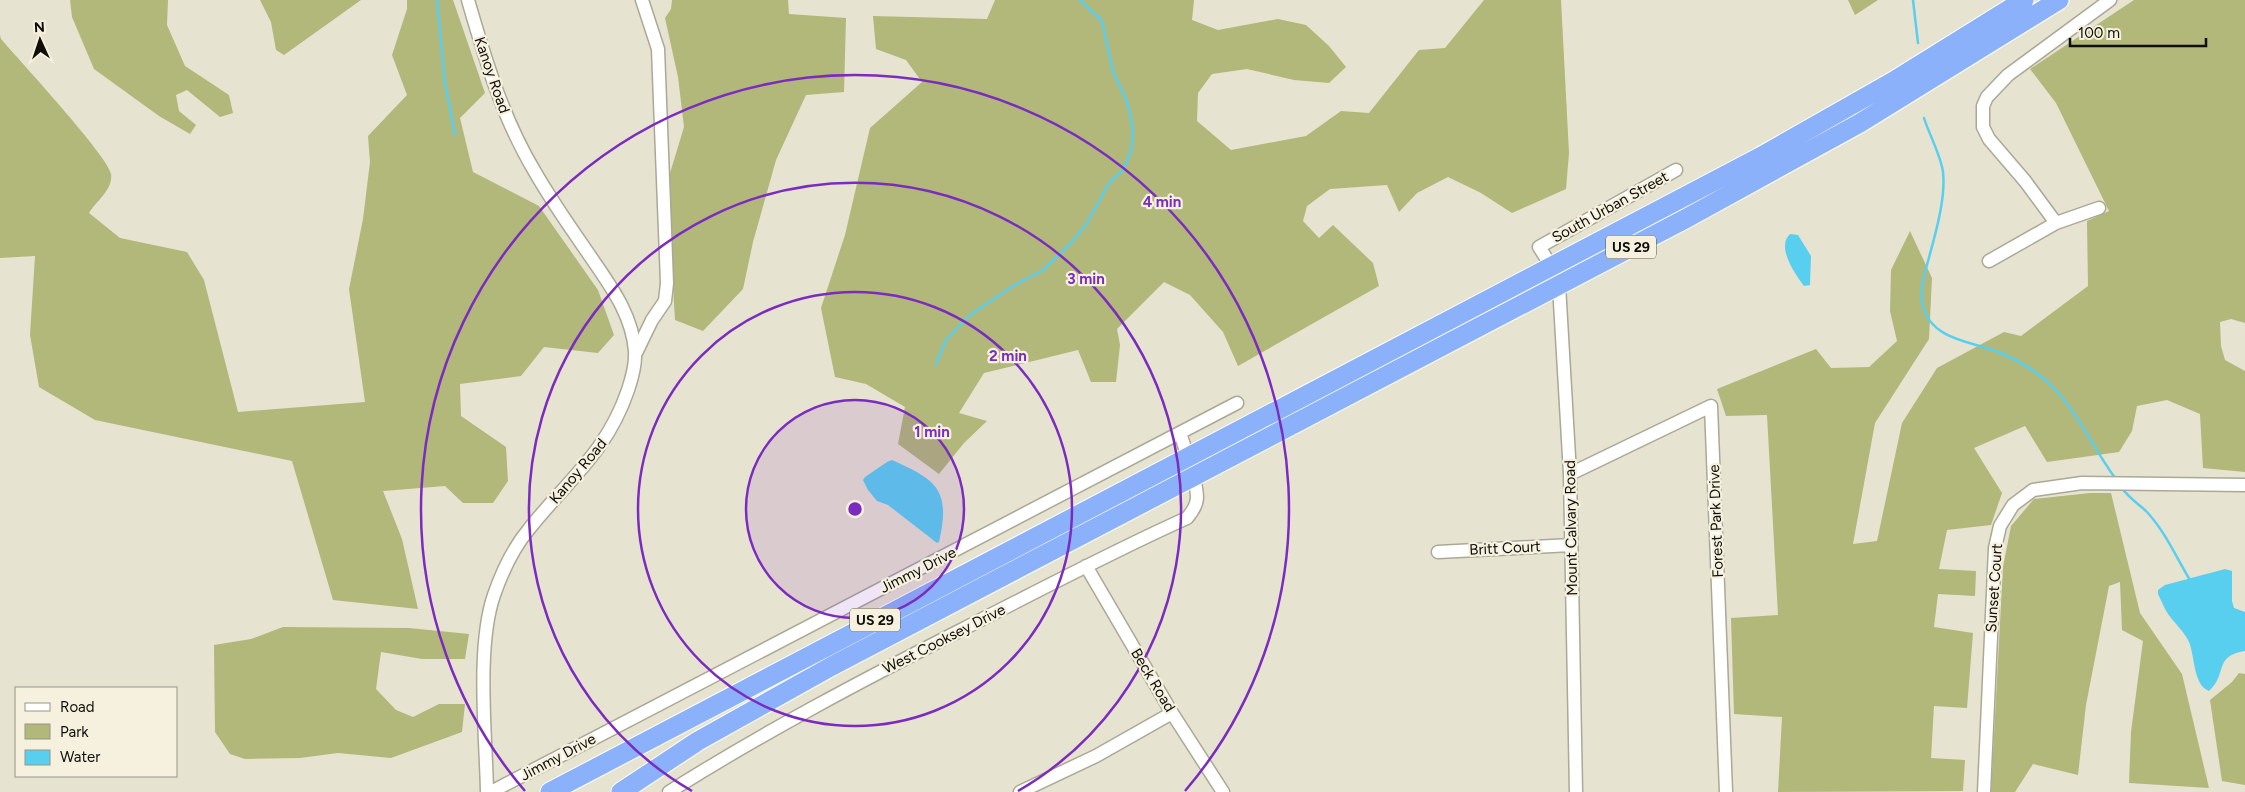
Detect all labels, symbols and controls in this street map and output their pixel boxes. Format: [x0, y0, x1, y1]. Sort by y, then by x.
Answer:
north arrow [15, 15, 65, 65]
scale bar [2070, 15, 2206, 47]
text: N [33, 19, 45, 36]
text: 100 m [2078, 24, 2120, 42]
street label: Kanoy Road [471, 34, 513, 116]
street label: South Urban Street [1549, 167, 1672, 246]
text: 4 min [1143, 193, 1181, 211]
road number: US 29 [1606, 236, 1656, 258]
text: 3 min [1067, 270, 1105, 288]
text: 2 min [989, 347, 1027, 365]
text: 1 min [914, 423, 950, 441]
street label: Kanoy Road [545, 435, 611, 507]
street label: Mount Calvary Road [1561, 460, 1581, 596]
street label: Forest Park Drive [1705, 464, 1727, 578]
centre of rings [846, 500, 864, 518]
street label: Britt Court [1469, 537, 1541, 559]
street label: Jimmy Drive [877, 543, 959, 597]
street label: Sunset Court [1982, 543, 2006, 633]
street label: West Cooksey Drive [880, 600, 1008, 678]
road number: US 29 [850, 608, 900, 632]
street label: Beck Road [1127, 645, 1179, 715]
legend [15, 687, 178, 777]
text: Road [60, 698, 95, 716]
text: Park [60, 723, 89, 741]
street label: Jimmy Drive [517, 730, 599, 784]
text: Water [60, 748, 100, 766]

